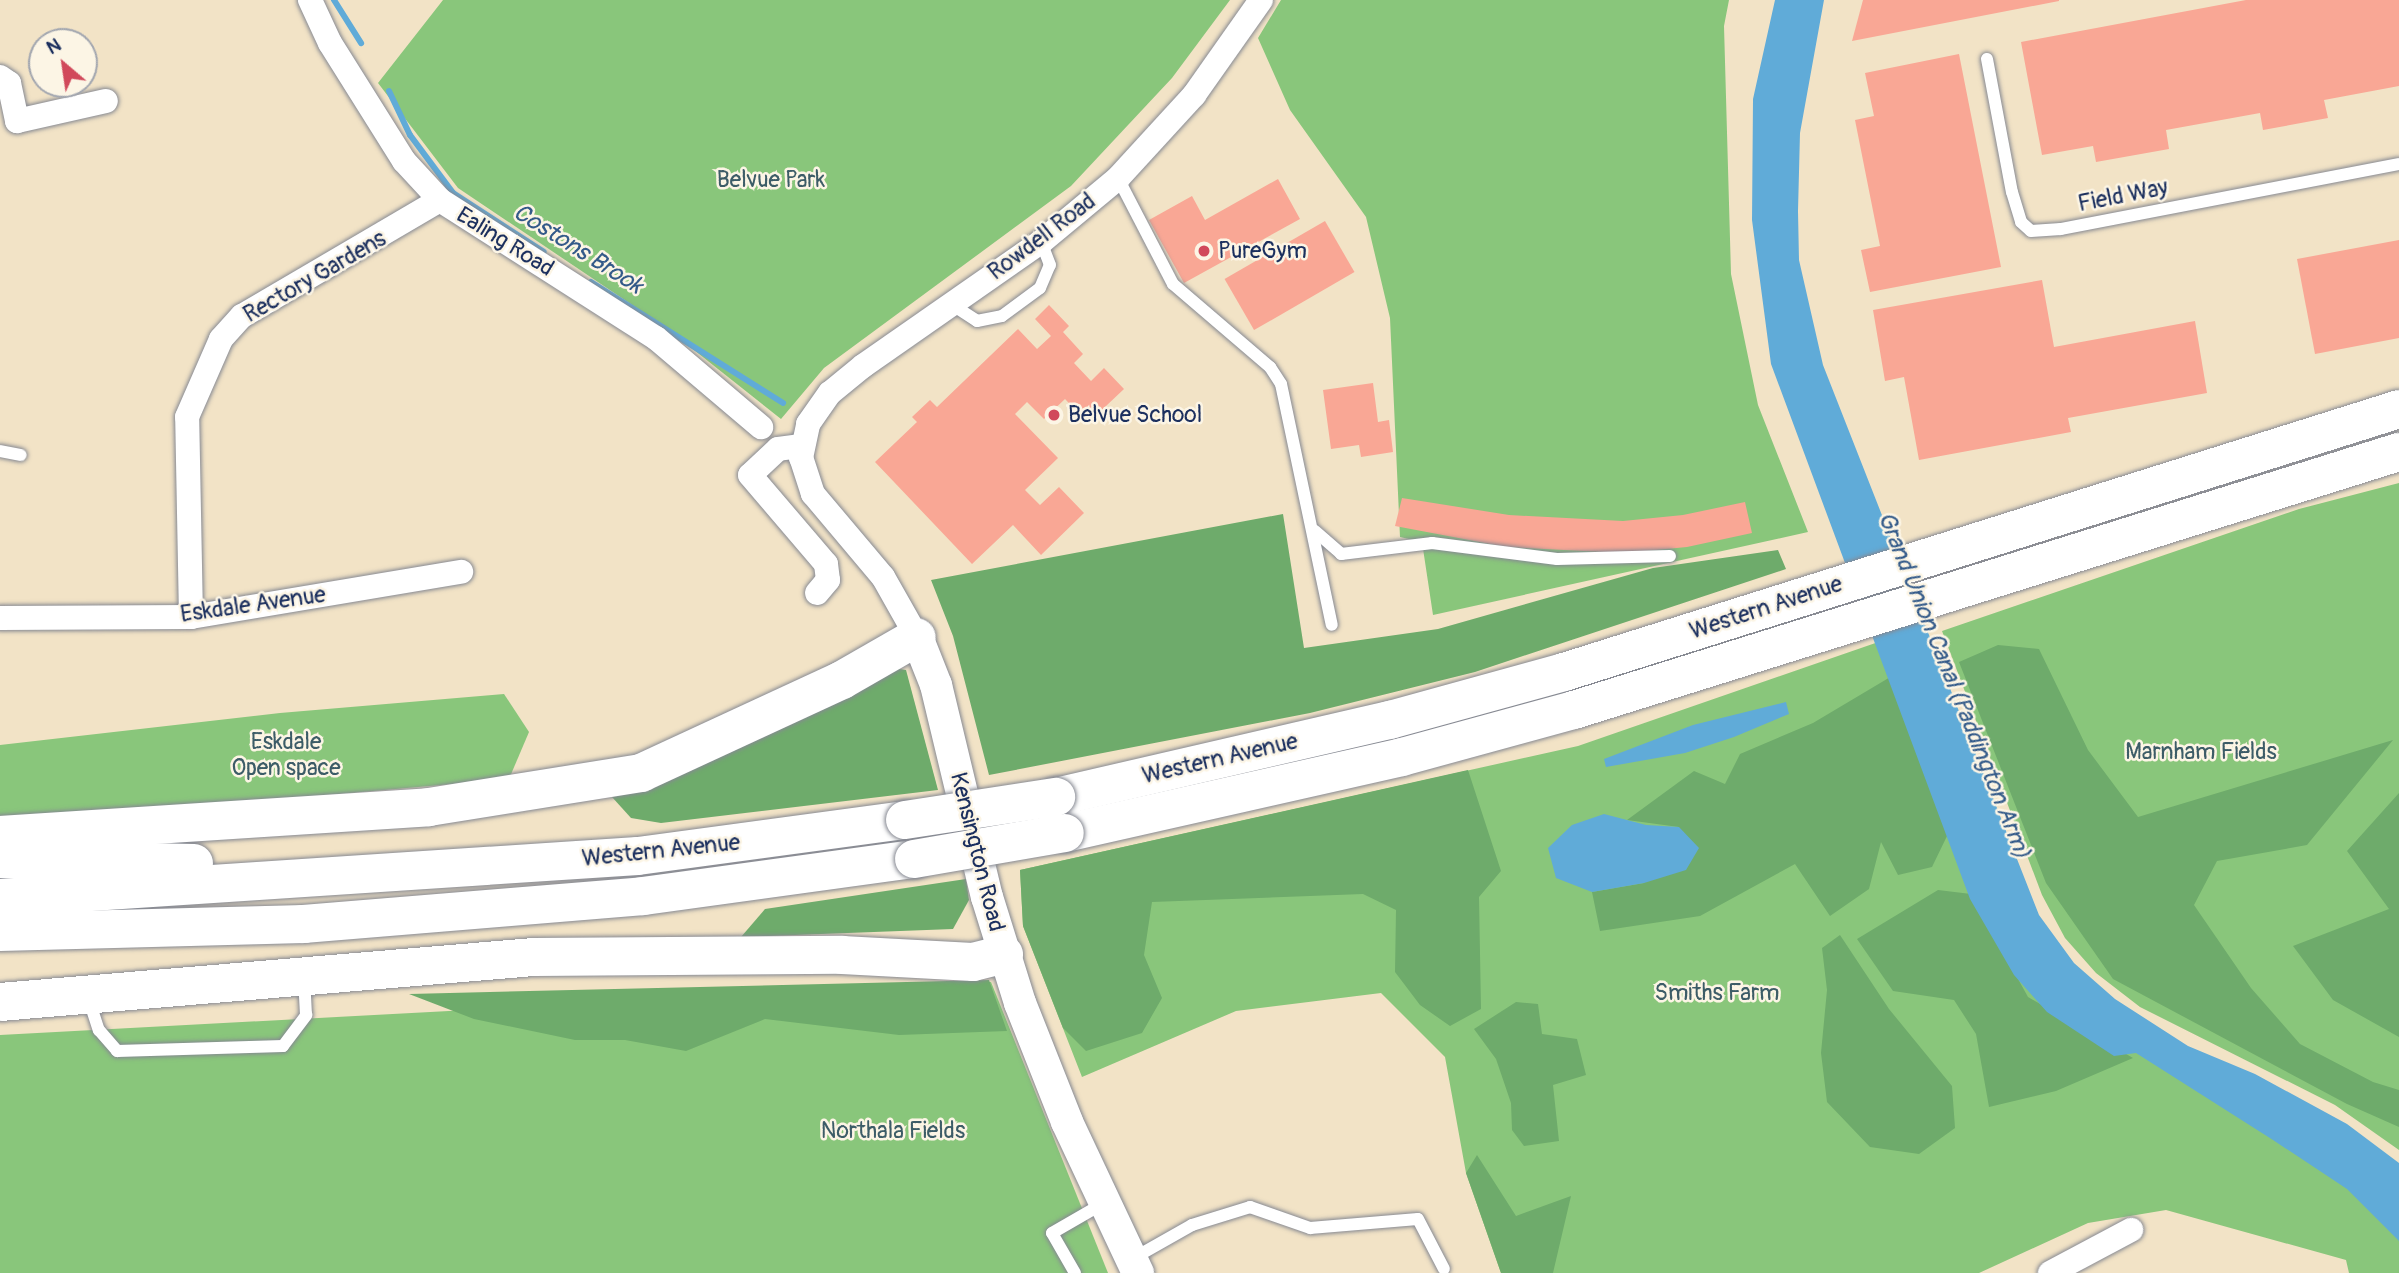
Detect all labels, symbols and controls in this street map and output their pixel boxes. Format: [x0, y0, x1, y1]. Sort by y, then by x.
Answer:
north arrow [28, 28, 98, 98]
text: N [42, 33, 65, 60]
park label: Belvue Park [717, 166, 825, 194]
street label: Field Way [2076, 174, 2170, 218]
street label: Rowdell Road [983, 188, 1101, 286]
water label: Costons Brook [508, 198, 648, 300]
street label: Ealing Road [451, 201, 559, 283]
street label: Rectory Gardens [239, 225, 391, 329]
place label: PureGym [1218, 237, 1307, 265]
marker: PureGym [1196, 243, 1212, 259]
place label: Belvue School [1068, 401, 1202, 429]
marker: Belvue School [1046, 407, 1062, 423]
water label: Grand Union Canal (Paddington Arm) [1871, 508, 2037, 862]
street label: Western Avenue [1686, 570, 1846, 646]
street label: Eskdale Avenue [179, 581, 327, 629]
park label: Eskdale Open space [231, 728, 341, 782]
street label: Western Avenue [1140, 728, 1300, 790]
park label: Marnham Fields [2125, 738, 2277, 766]
street label: Kensington Road [944, 770, 1010, 934]
street label: Western Avenue [581, 829, 741, 873]
park label: Smiths Farm [1654, 979, 1780, 1007]
park label: Northala Fields [821, 1117, 965, 1145]

